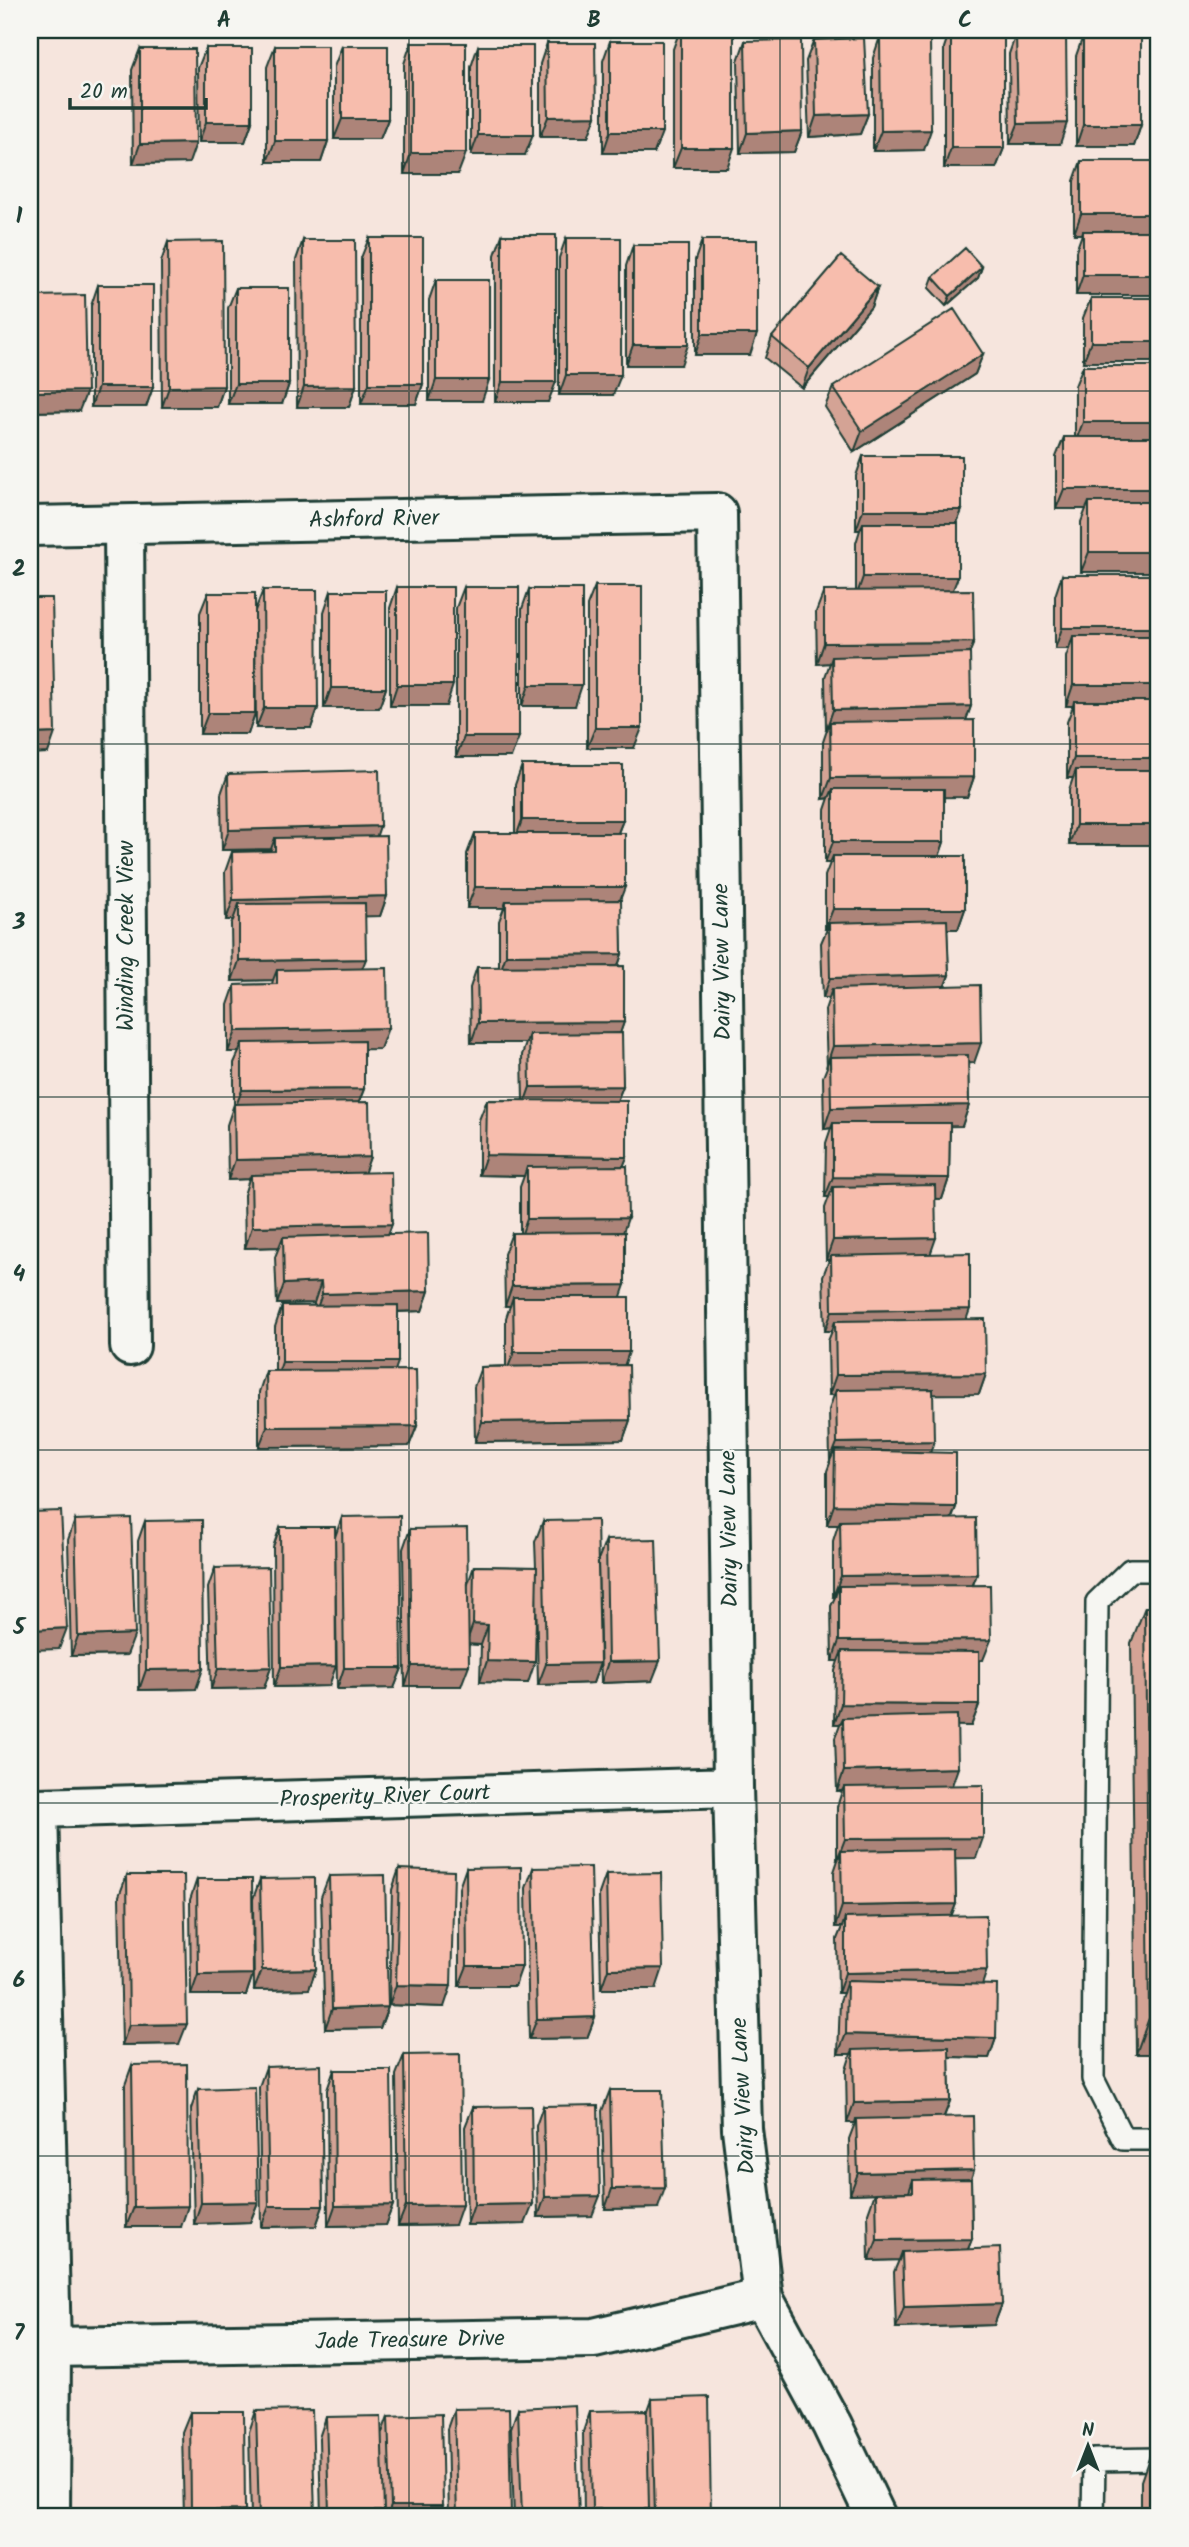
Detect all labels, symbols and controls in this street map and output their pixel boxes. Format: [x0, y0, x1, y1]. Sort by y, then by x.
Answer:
text: A [217, 3, 231, 39]
text: B [587, 3, 601, 39]
text: C [958, 3, 972, 39]
scale bar [70, 66, 206, 110]
text: 20 m [80, 76, 128, 109]
text: 1 [16, 199, 23, 235]
street label: Ashford River [309, 501, 441, 539]
text: 2 [12, 552, 26, 588]
street label: Winding Creek View [109, 840, 145, 1031]
street label: Dairy View Lane [704, 883, 742, 1041]
text: 3 [12, 905, 26, 941]
text: 4 [13, 1257, 26, 1293]
street label: Dairy View Lane [711, 1450, 749, 1608]
text: 5 [12, 1610, 27, 1646]
street label: Prosperity River Court [279, 1775, 492, 1819]
text: 6 [13, 1963, 25, 1999]
street label: Dairy View Lane [722, 2016, 766, 2176]
text: 7 [14, 2316, 26, 2352]
street label: Jade Treasure Drive [315, 2321, 505, 2361]
north arrow [1052, 2410, 1122, 2480]
text: N [1082, 2416, 1094, 2446]

